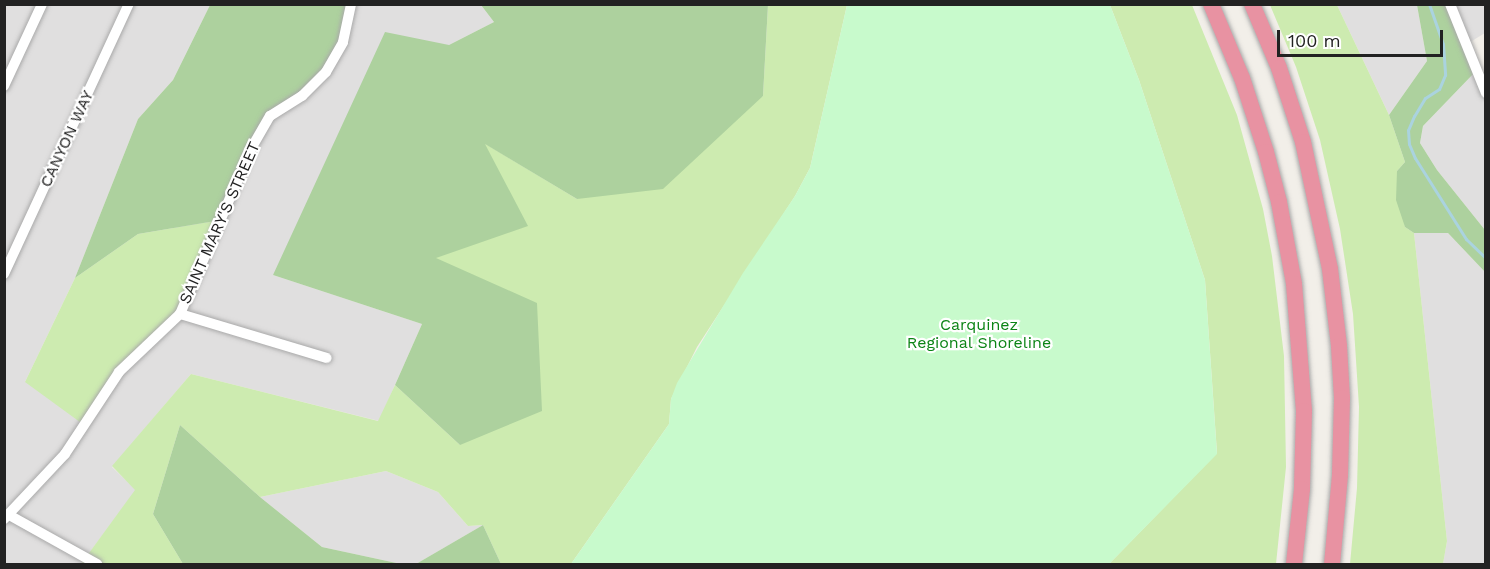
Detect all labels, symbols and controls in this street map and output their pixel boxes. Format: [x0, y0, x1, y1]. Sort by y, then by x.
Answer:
scale bar [1280, 18, 1446, 56]
text: 100 m [1288, 30, 1341, 51]
street label: CANYON WAY [36, 88, 98, 190]
street label: SAINT MARY'S STREET [176, 139, 264, 307]
park label: Carquinez Regional Shoreline [907, 315, 1051, 353]

